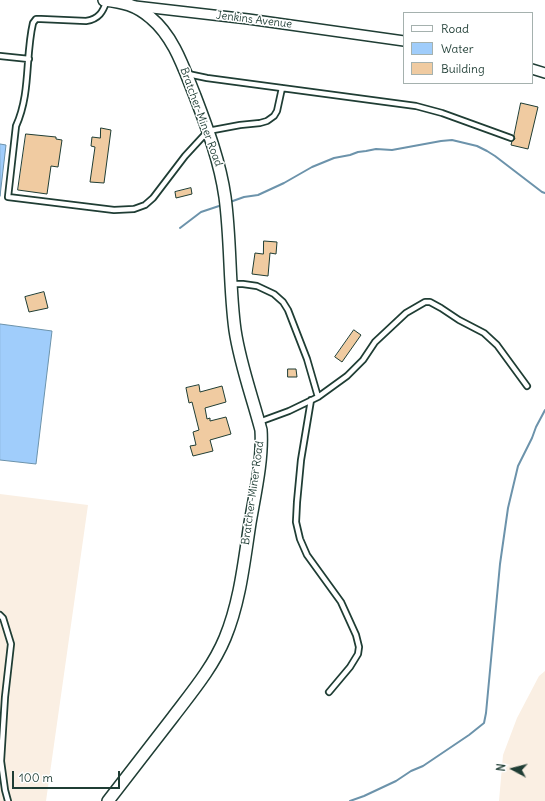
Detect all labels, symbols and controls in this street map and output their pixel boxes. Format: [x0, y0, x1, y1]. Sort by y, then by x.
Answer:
street label: Jenkins Avenue [215, 9, 293, 31]
legend [403, 12, 533, 84]
text: Road [441, 21, 469, 36]
text: Water [441, 41, 474, 56]
text: Building [441, 61, 485, 76]
street label: Bratcher-Miner Road [177, 66, 225, 168]
street label: Bratcher-Miner Road [239, 440, 267, 546]
north arrow [493, 749, 533, 789]
scale bar [14, 763, 122, 789]
text: N [494, 763, 509, 772]
text: 100 m [19, 770, 53, 785]

